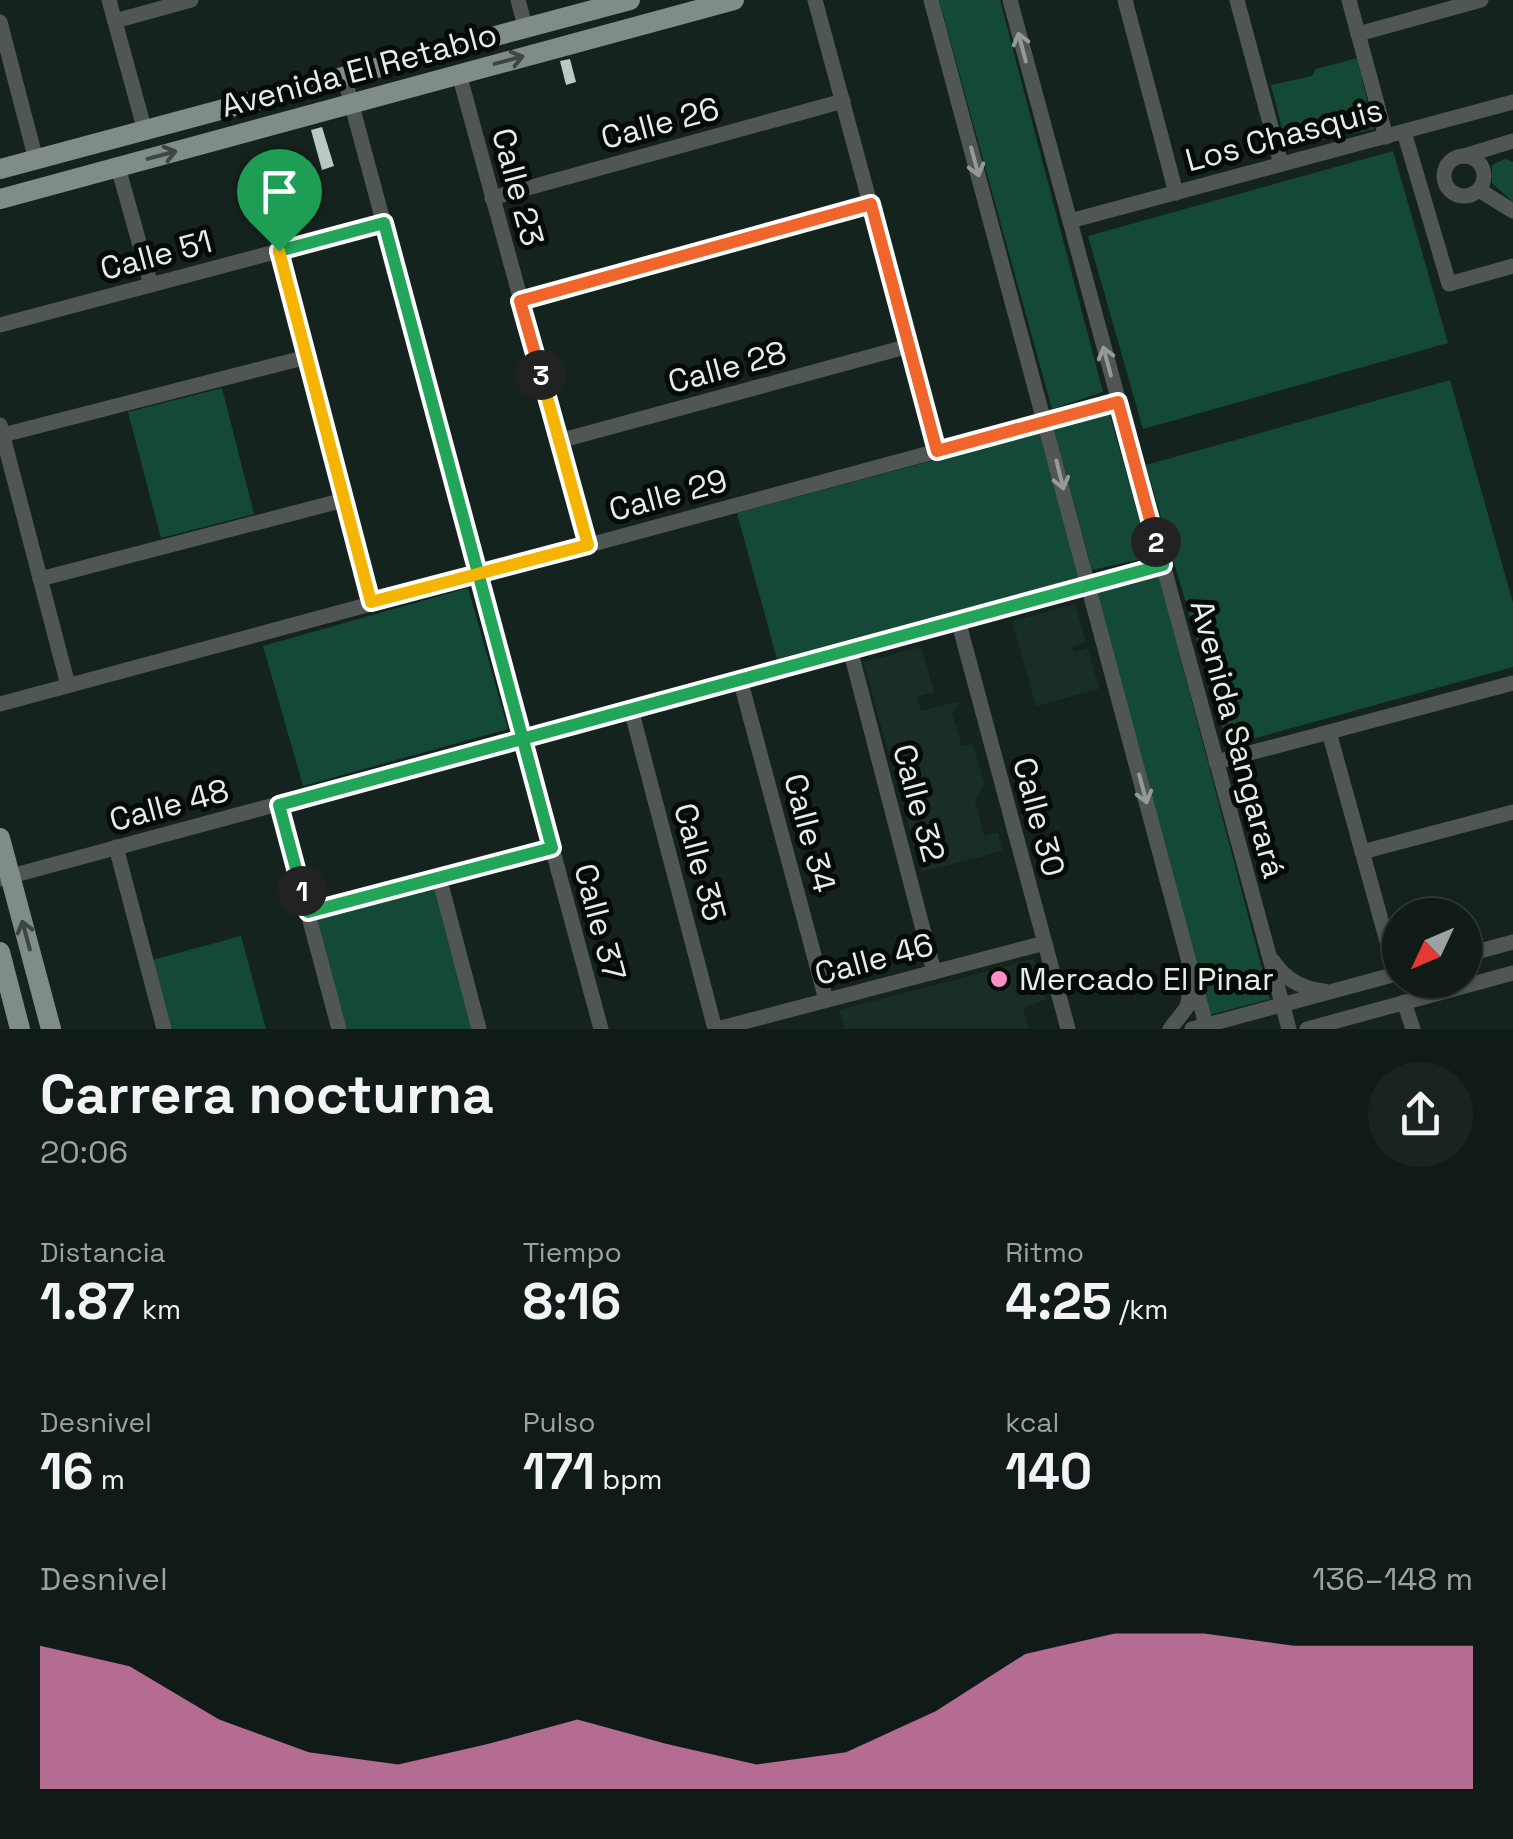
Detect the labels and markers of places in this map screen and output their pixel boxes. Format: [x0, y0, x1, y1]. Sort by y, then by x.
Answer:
pin [237, 149, 322, 252]
pin: 3 [516, 350, 566, 400]
pin: 2 [1131, 517, 1181, 567]
pin: 1 [277, 866, 327, 916]
place label: Mercado El Pinar [1019, 959, 1274, 999]
marker: Mercado El Pinar [988, 968, 1010, 990]

